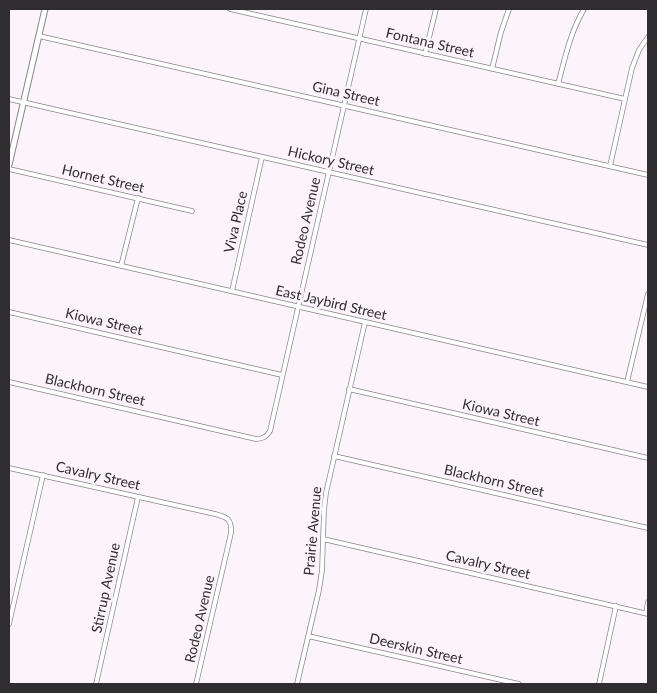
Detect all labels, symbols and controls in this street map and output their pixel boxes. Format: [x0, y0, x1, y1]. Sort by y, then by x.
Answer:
street label: Fontana Street [384, 25, 476, 61]
street label: Gina Street [311, 78, 381, 110]
street label: Hickory Street [286, 143, 376, 179]
street label: Hornet Street [60, 161, 146, 197]
street label: Rodeo Avenue [288, 176, 324, 266]
street label: Viva Place [221, 189, 251, 255]
street label: East Jaybird Street [274, 282, 388, 324]
street label: Kiowa Street [64, 305, 144, 339]
street label: Blackhorn Street [43, 370, 147, 410]
street label: Kiowa Street [461, 396, 541, 430]
street label: Cavalry Street [54, 458, 142, 494]
street label: Blackhorn Street [442, 461, 546, 501]
street label: Prairie Avenue [301, 486, 325, 576]
street label: Stirrup Avenue [88, 541, 124, 635]
street label: Cavalry Street [444, 547, 532, 583]
street label: Rodeo Avenue [182, 574, 218, 664]
street label: Deerskin Street [368, 630, 464, 668]

